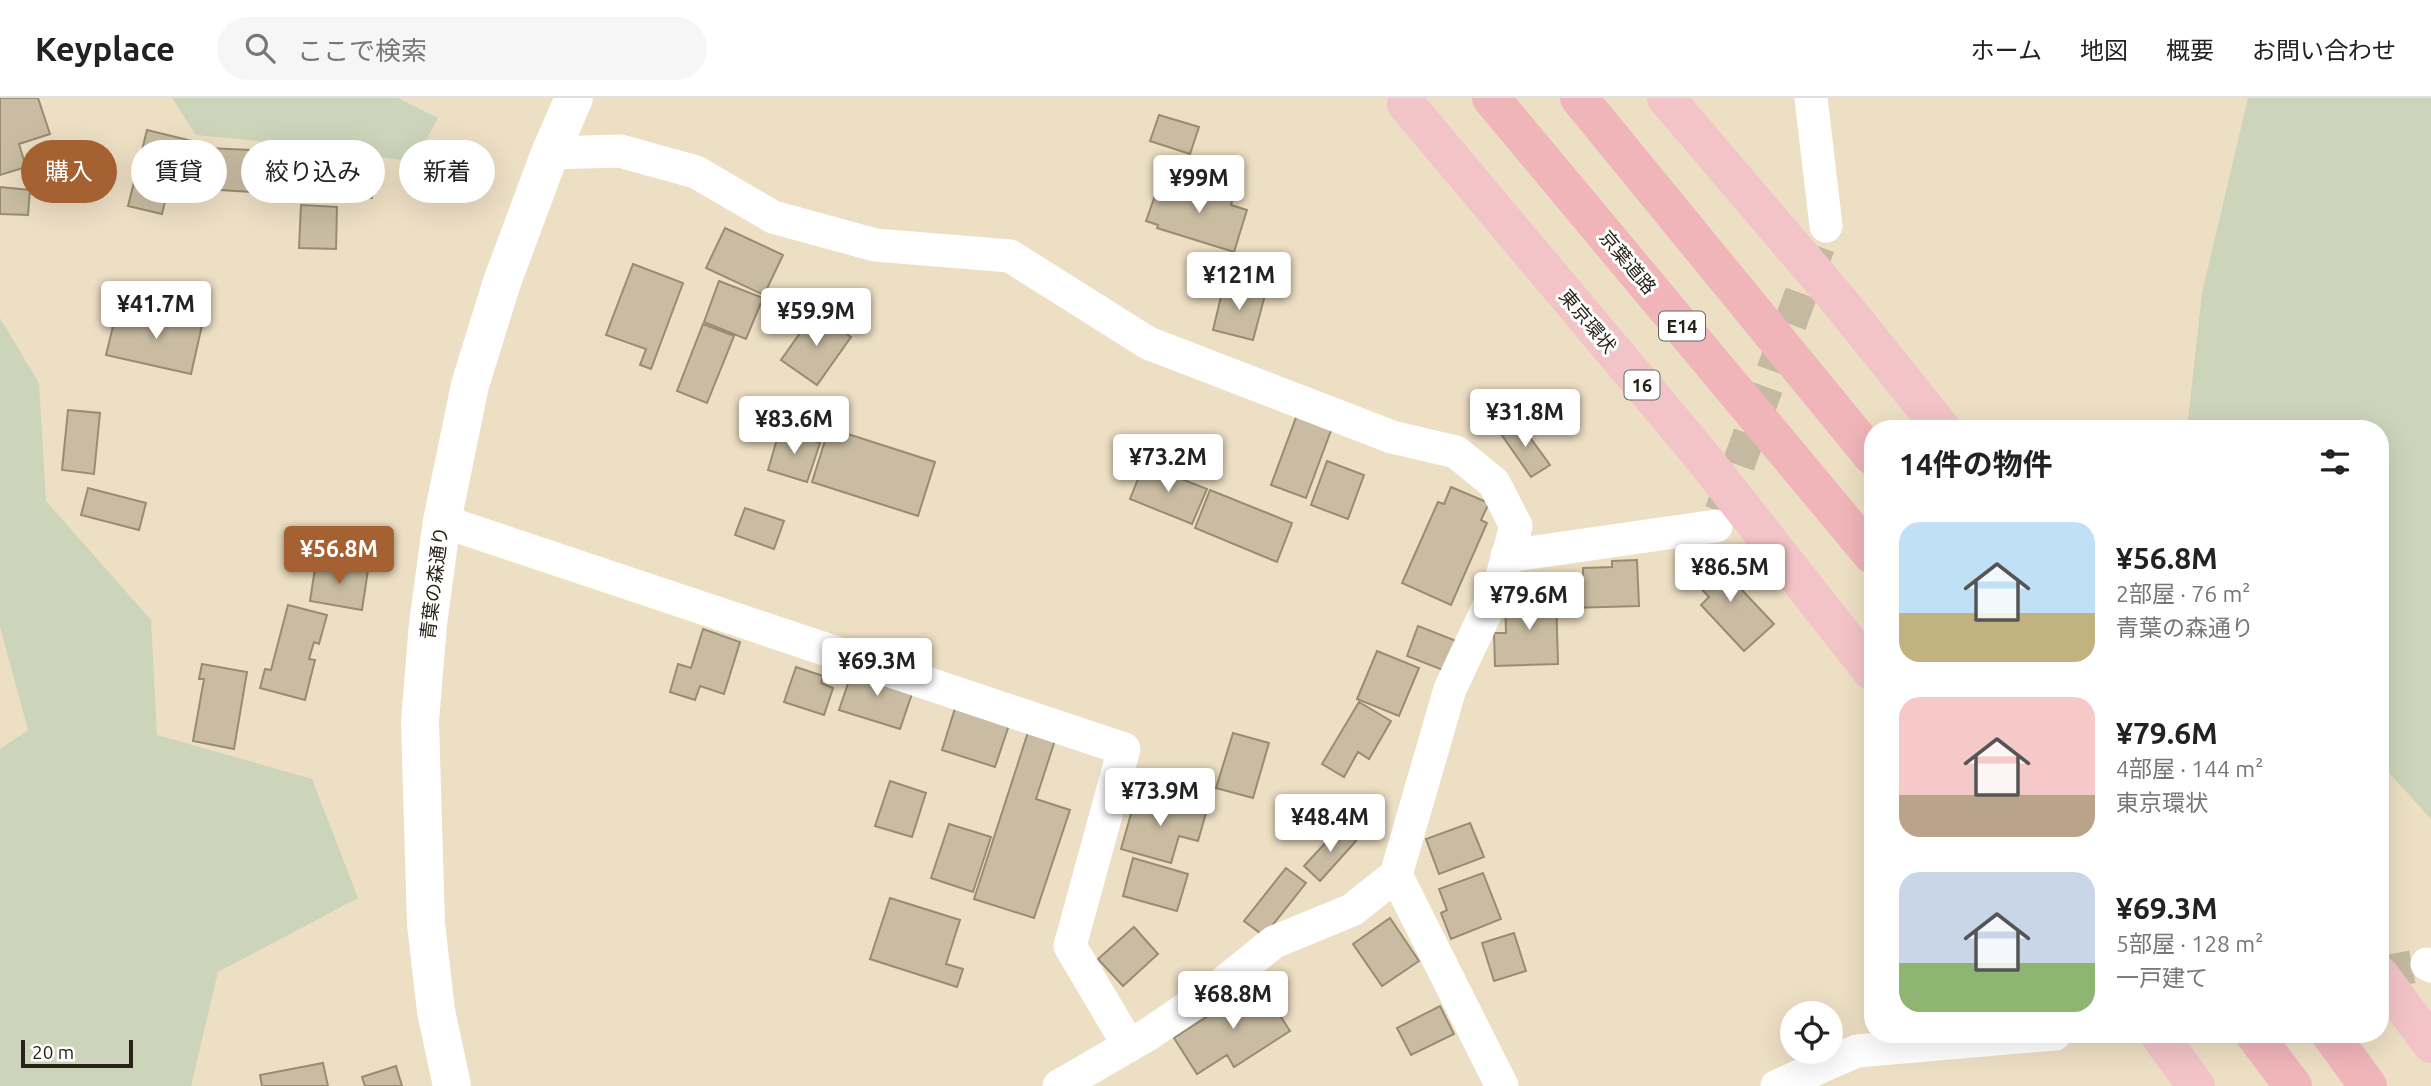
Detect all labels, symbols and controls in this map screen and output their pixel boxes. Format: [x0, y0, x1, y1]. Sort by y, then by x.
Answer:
search box [217, 17, 707, 80]
icon: search [241, 29, 279, 67]
text: Keyplace [35, 30, 175, 67]
text: ここで検索 [297, 36, 427, 65]
text: ホーム [1971, 37, 2042, 64]
text: 地図 [2080, 37, 2128, 64]
text: 概要 [2166, 37, 2214, 64]
text: お問い合わせ [2252, 37, 2396, 64]
chip: 購入 [21, 140, 117, 203]
chip: 賃貸 [131, 140, 227, 203]
chip: 絞り込み [241, 140, 385, 203]
chip: 新着 [399, 140, 495, 203]
pin: ¥99M [1158, 156, 1240, 215]
text: ¥99M [1169, 165, 1229, 190]
street label: 京葉道路 [1595, 226, 1661, 298]
pin: ¥121M [1190, 252, 1288, 312]
text: ¥121M [1203, 262, 1275, 287]
pin: ¥41.7M [99, 282, 213, 341]
street label: 東京環状 [1555, 285, 1621, 357]
pin: ¥59.9M [759, 288, 873, 348]
text: ¥41.7M [117, 291, 195, 316]
text: ¥59.9M [777, 298, 855, 323]
road number: E14 [1659, 311, 1705, 340]
road number: 16 [1624, 370, 1660, 400]
pin: ¥31.8M [1468, 390, 1582, 449]
pin: ¥83.6M [737, 396, 851, 456]
text: ¥31.8M [1486, 399, 1564, 424]
text: ¥83.6M [755, 406, 833, 431]
pin: ¥73.2M [1111, 434, 1225, 494]
icon: filters [2316, 443, 2354, 481]
text: ¥73.2M [1129, 444, 1207, 469]
text: 14件の物件 [1899, 447, 2053, 481]
street label: 青葉の森通り [416, 525, 452, 641]
pin: ¥56.8M [282, 526, 396, 586]
text: ¥56.8M [300, 536, 378, 561]
text: ¥56.8M [2116, 541, 2218, 575]
pin: ¥86.5M [1673, 545, 1787, 604]
icon: home [1955, 550, 2039, 634]
text: ¥86.5M [1691, 554, 1769, 579]
pin: ¥79.6M [1472, 573, 1586, 632]
text: 2部屋 · 76 m² [2116, 581, 2250, 606]
text: ¥79.6M [1490, 582, 1568, 607]
text: 青葉の森通り [2116, 615, 2254, 640]
pin: ¥69.3M [820, 638, 934, 698]
text: ¥69.3M [838, 648, 916, 673]
text: ¥79.6M [2116, 716, 2218, 750]
icon: home [1955, 725, 2039, 809]
text: 4部屋 · 144 m² [2116, 756, 2263, 781]
pin: ¥73.9M [1103, 768, 1217, 828]
text: ¥73.9M [1121, 778, 1199, 803]
text: 東京環状 [2116, 790, 2208, 815]
pin: ¥48.4M [1273, 794, 1387, 854]
text: ¥48.4M [1291, 804, 1369, 829]
text: ¥69.3M [2116, 891, 2218, 925]
icon: home [1955, 900, 2039, 984]
text: 5部屋 · 128 m² [2116, 931, 2263, 956]
text: 一戸建て [2116, 965, 2208, 990]
pin: ¥68.8M [1176, 972, 1290, 1031]
text: ¥68.8M [1194, 981, 1272, 1006]
map controls [1780, 1001, 1843, 1064]
button: locate [1780, 1001, 1843, 1064]
scale bar [21, 1037, 133, 1069]
text: 20 m [32, 1041, 74, 1063]

